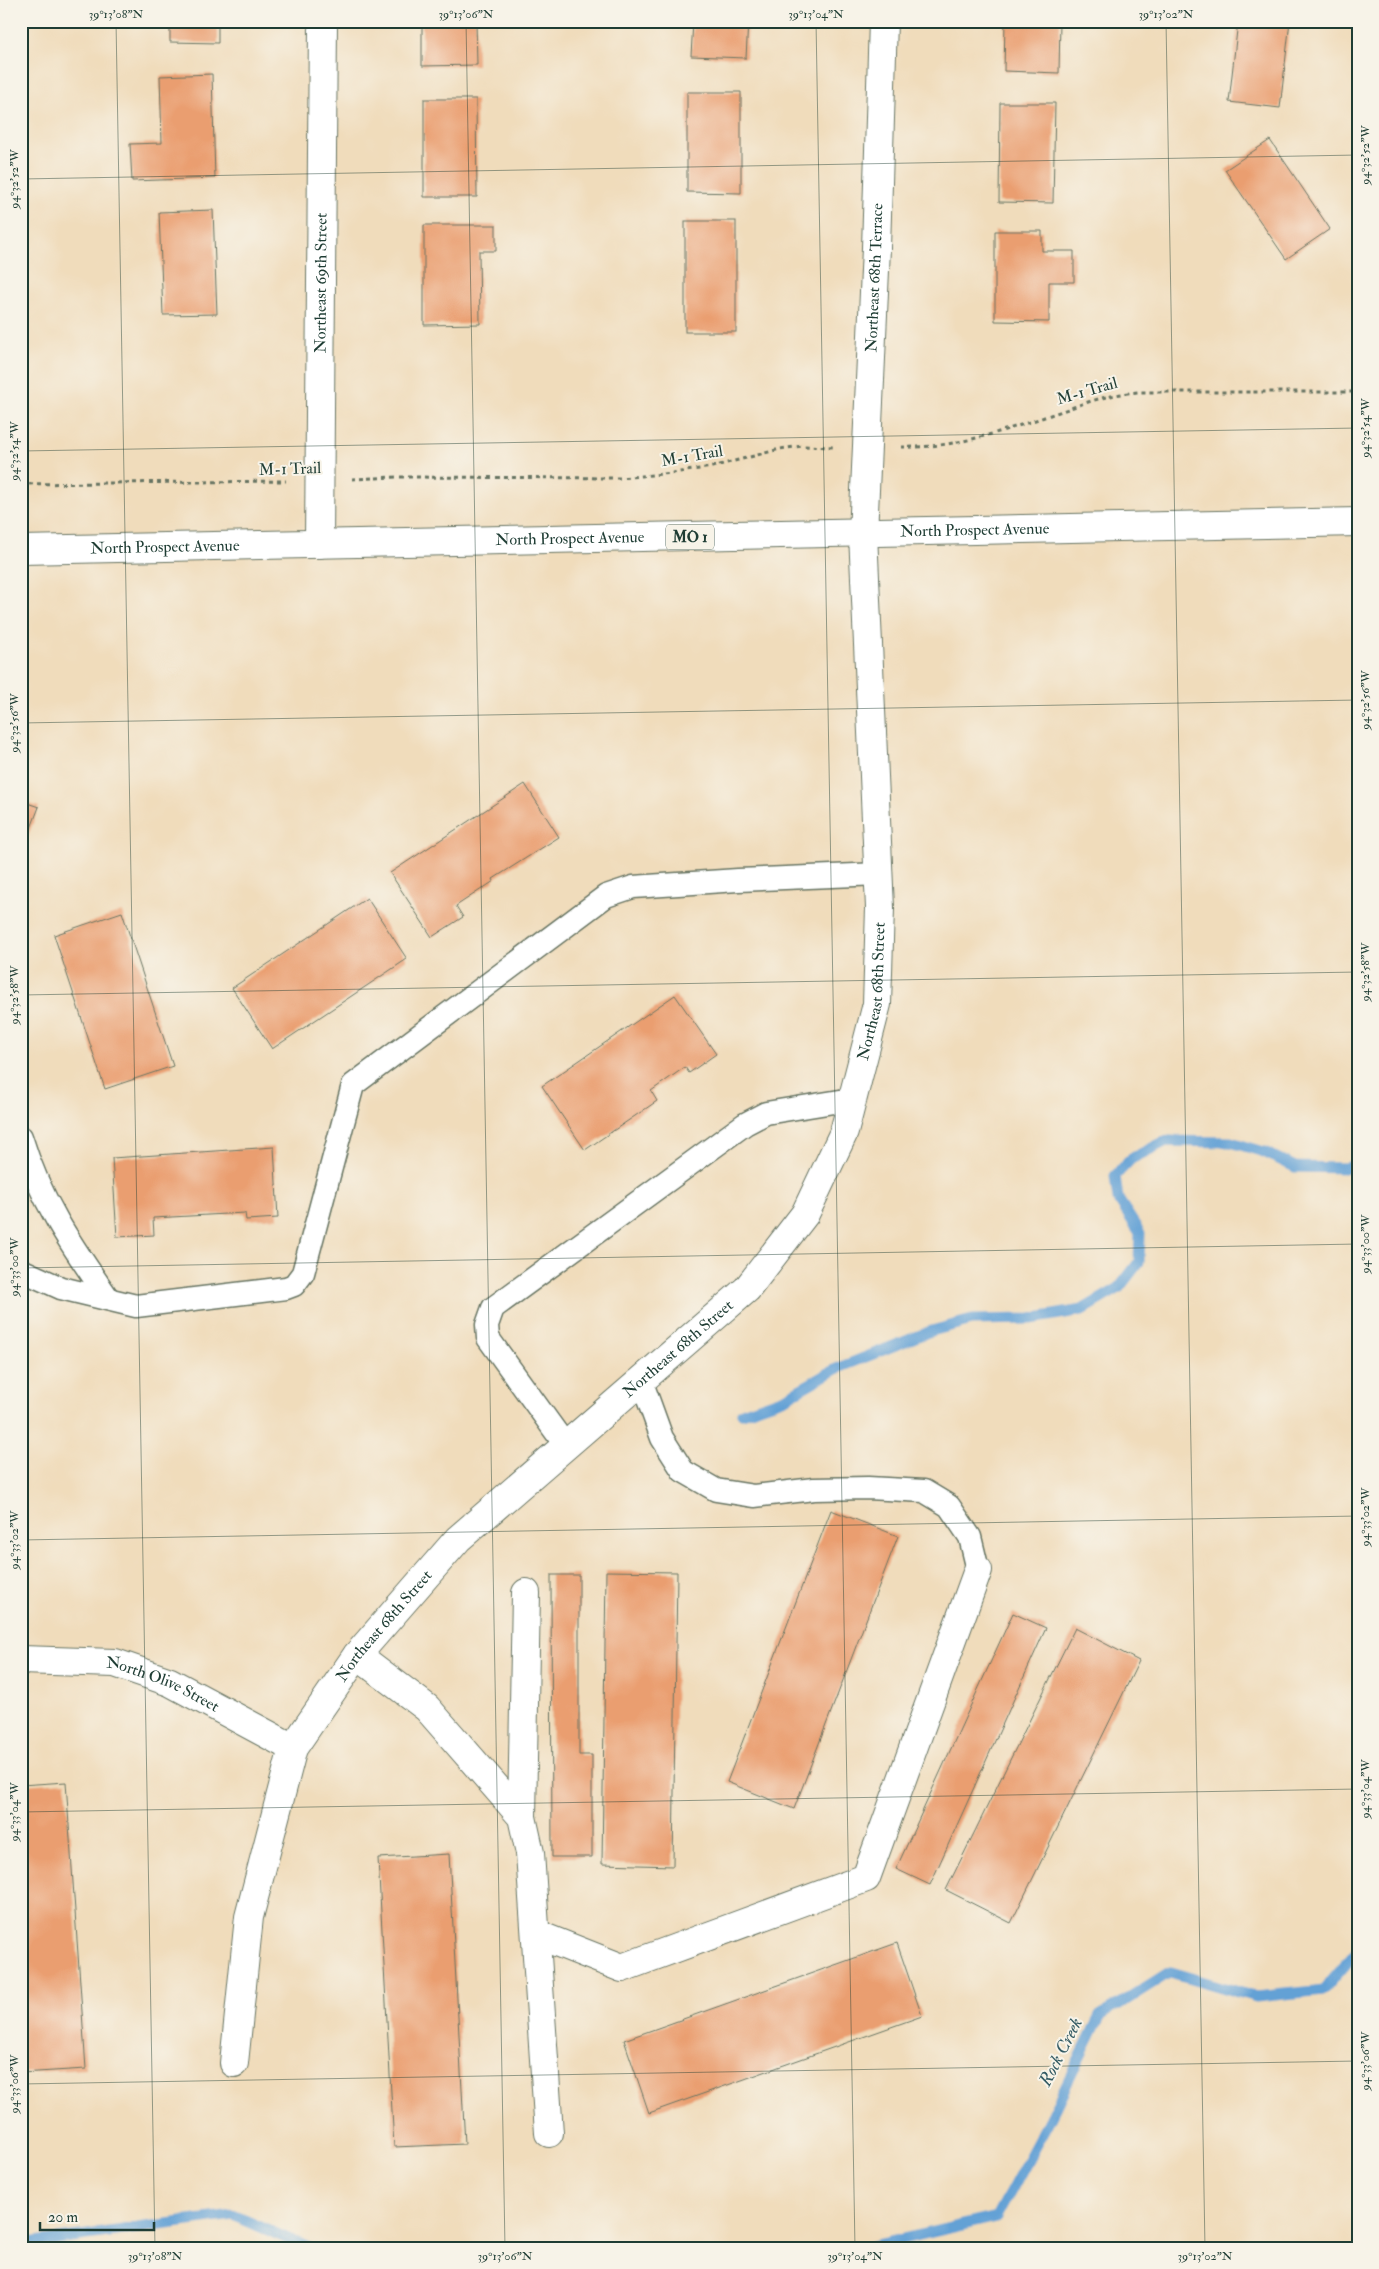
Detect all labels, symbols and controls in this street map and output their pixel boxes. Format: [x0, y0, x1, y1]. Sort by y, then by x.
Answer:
text: 39°13'08"N [89, 7, 144, 22]
text: 39°13'06"N [438, 7, 494, 22]
text: 39°13'04"N [788, 7, 844, 22]
text: 39°13'02"N [1138, 7, 1194, 22]
text: 94°32'52"W [1358, 125, 1373, 186]
text: 94°32'52"W [7, 149, 22, 210]
street label: Northeast 68th Terrace [861, 203, 887, 353]
street label: Northeast 69th Street [310, 213, 332, 353]
street label: M-1 Trail [1054, 373, 1120, 409]
text: 94°32'54"W [1358, 397, 1373, 459]
text: 94°32'54"W [7, 420, 22, 482]
street label: M-1 Trail [660, 441, 724, 471]
street label: M-1 Trail [258, 458, 322, 480]
street label: North Prospect Avenue [900, 518, 1050, 542]
road number: MO 1 [666, 524, 714, 550]
street label: North Prospect Avenue [495, 527, 645, 550]
street label: North Prospect Avenue [90, 535, 240, 559]
text: 94°32'56"W [1358, 670, 1373, 731]
text: 94°32'56"W [7, 693, 22, 754]
street label: Northeast 68th Street [853, 922, 890, 1063]
text: 94°32'58"W [1358, 942, 1373, 1002]
text: 94°32'58"W [7, 965, 22, 1025]
text: 94°33'00"W [1358, 1214, 1373, 1274]
text: 94°33'00"W [7, 1237, 22, 1297]
street label: Northeast 68th Street [619, 1295, 737, 1402]
text: 94°33'02"W [1358, 1487, 1373, 1547]
text: 94°33'02"W [7, 1510, 22, 1570]
street label: Northeast 68th Street [332, 1566, 436, 1685]
street label: North Olive Street [106, 1653, 223, 1717]
text: 94°33'04"W [1358, 1759, 1373, 1820]
text: 94°33'04"W [7, 1782, 22, 1843]
water label: Rock Creek [1033, 2014, 1088, 2091]
text: 94°33'06"W [1358, 2031, 1373, 2091]
text: 94°33'06"W [7, 2054, 22, 2114]
scale bar [40, 2199, 154, 2231]
text: 20 m [48, 2208, 78, 2227]
text: 39°13'08"N [128, 2249, 183, 2264]
text: 39°13'06"N [477, 2249, 533, 2264]
text: 39°13'04"N [827, 2249, 883, 2264]
text: 39°13'02"N [1177, 2249, 1233, 2264]

